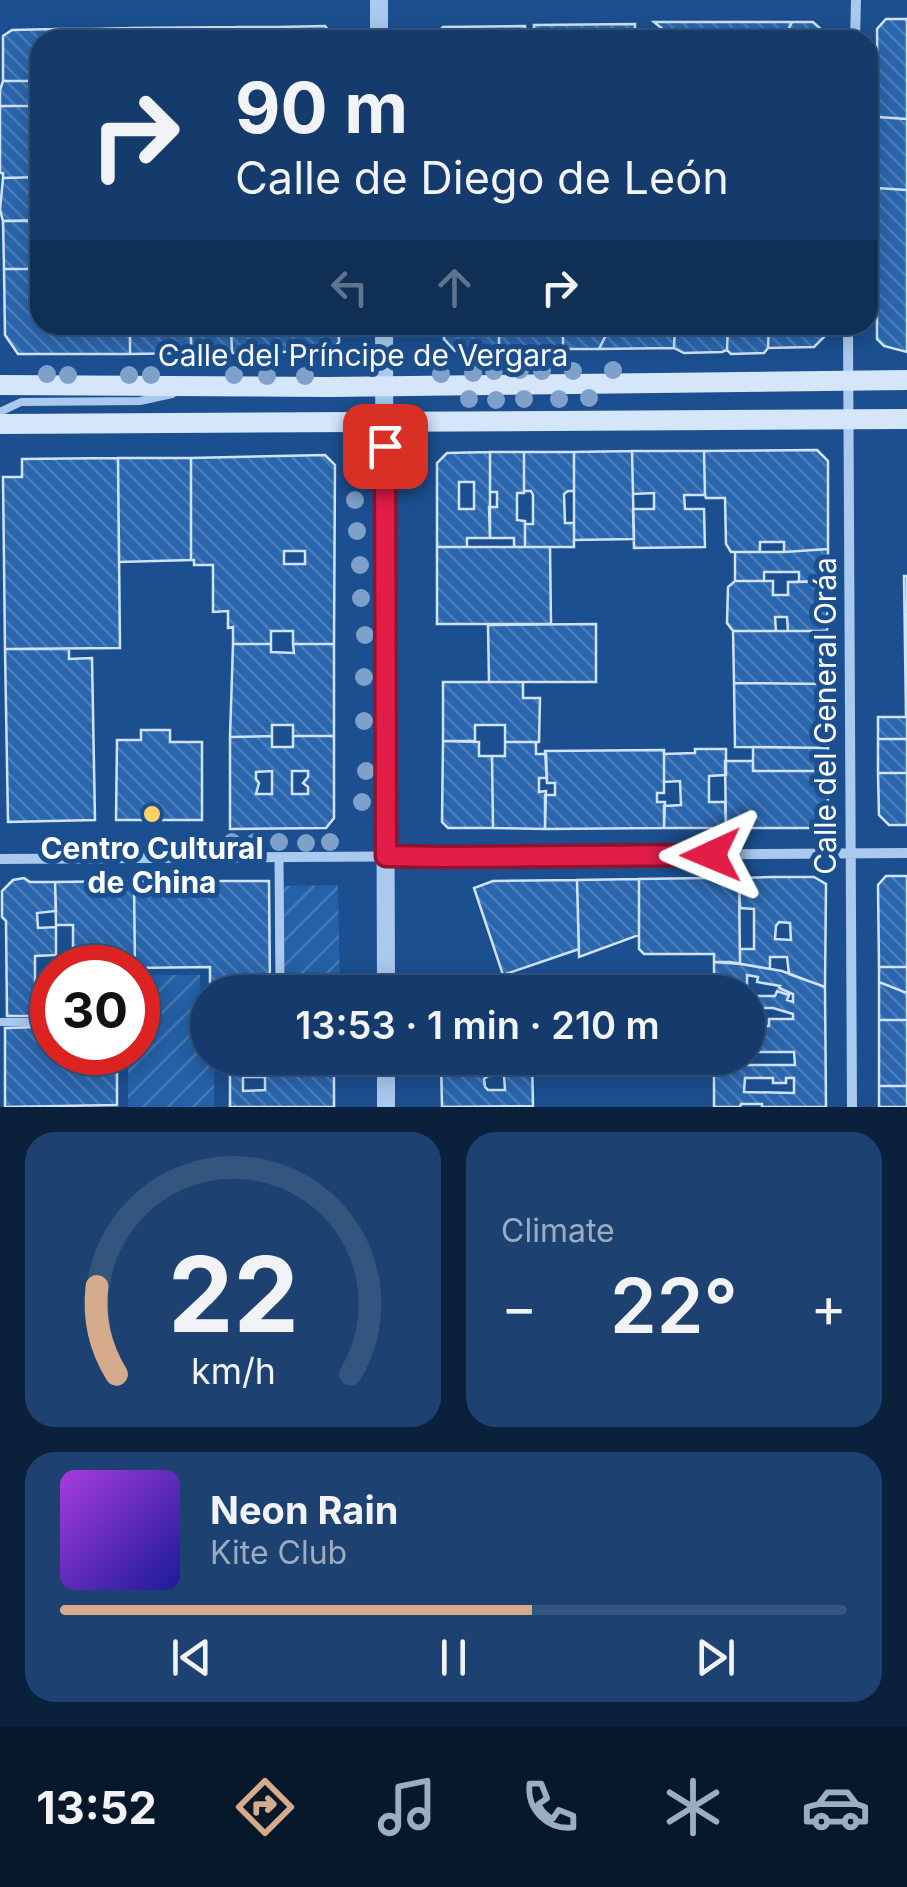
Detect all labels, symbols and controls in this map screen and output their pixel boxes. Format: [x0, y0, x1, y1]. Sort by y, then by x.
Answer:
text: 90 m [235, 65, 408, 150]
icon: right [70, 70, 200, 200]
text: Calle de Diego de León [235, 150, 729, 205]
icon: left [322, 260, 377, 315]
icon: ahead [427, 260, 482, 315]
icon: right [532, 260, 587, 315]
street label: Calle del Príncipe de Vergara [158, 337, 568, 373]
pin [343, 404, 428, 489]
icon: arrive [358, 419, 413, 474]
street label: Calle del General Oráa [807, 557, 843, 875]
marker: Centro Cultural de China [141, 803, 163, 825]
position arrow [659, 803, 763, 907]
place label: Centro Cultural de China [40, 830, 264, 900]
speed limit sign: 30 [30, 945, 160, 1075]
text: 13:53 · 1 min · 210 m [295, 1002, 660, 1048]
text: Climate [501, 1211, 615, 1250]
text: 22 [167, 1231, 299, 1357]
text: 22° [610, 1260, 738, 1351]
text: − [501, 1274, 537, 1340]
text: + [811, 1274, 847, 1340]
text: km/h [191, 1349, 275, 1393]
text: Neon Rain [210, 1487, 398, 1533]
text: Kite Club [210, 1533, 347, 1572]
icon: previous [164, 1630, 219, 1685]
icon: pause [426, 1630, 481, 1685]
icon: next [688, 1630, 743, 1685]
icon: directions [230, 1772, 300, 1842]
icon: music [372, 1772, 442, 1842]
icon: phone [515, 1772, 585, 1842]
icon: climate [658, 1772, 728, 1842]
icon: car [801, 1772, 871, 1842]
text: 13:52 [36, 1780, 157, 1835]

